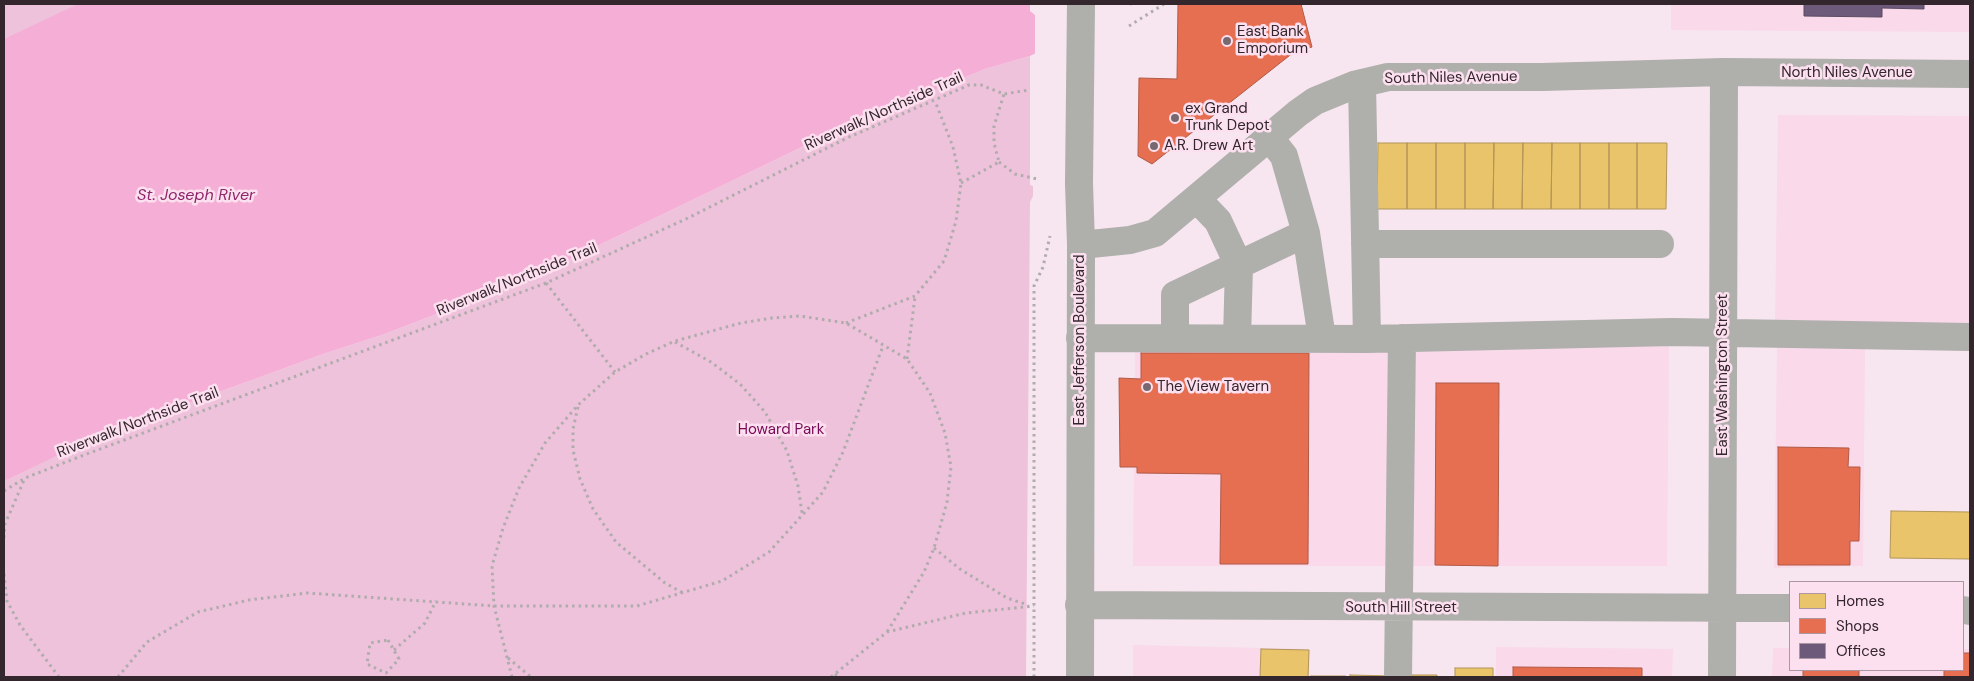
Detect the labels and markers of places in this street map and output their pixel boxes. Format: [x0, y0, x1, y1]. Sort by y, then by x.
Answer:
place label: East Bank Emporium [1237, 23, 1308, 58]
marker: East Bank Emporium [1221, 35, 1233, 47]
place label: ex Grand Trunk Depot [1185, 100, 1270, 135]
marker: ex Grand Trunk Depot [1169, 112, 1181, 124]
place label: A.R. Drew Art [1164, 137, 1253, 155]
marker: A.R. Drew Art [1148, 140, 1160, 152]
place label: The View Tavern [1157, 378, 1269, 396]
marker: The View Tavern [1141, 381, 1153, 393]

